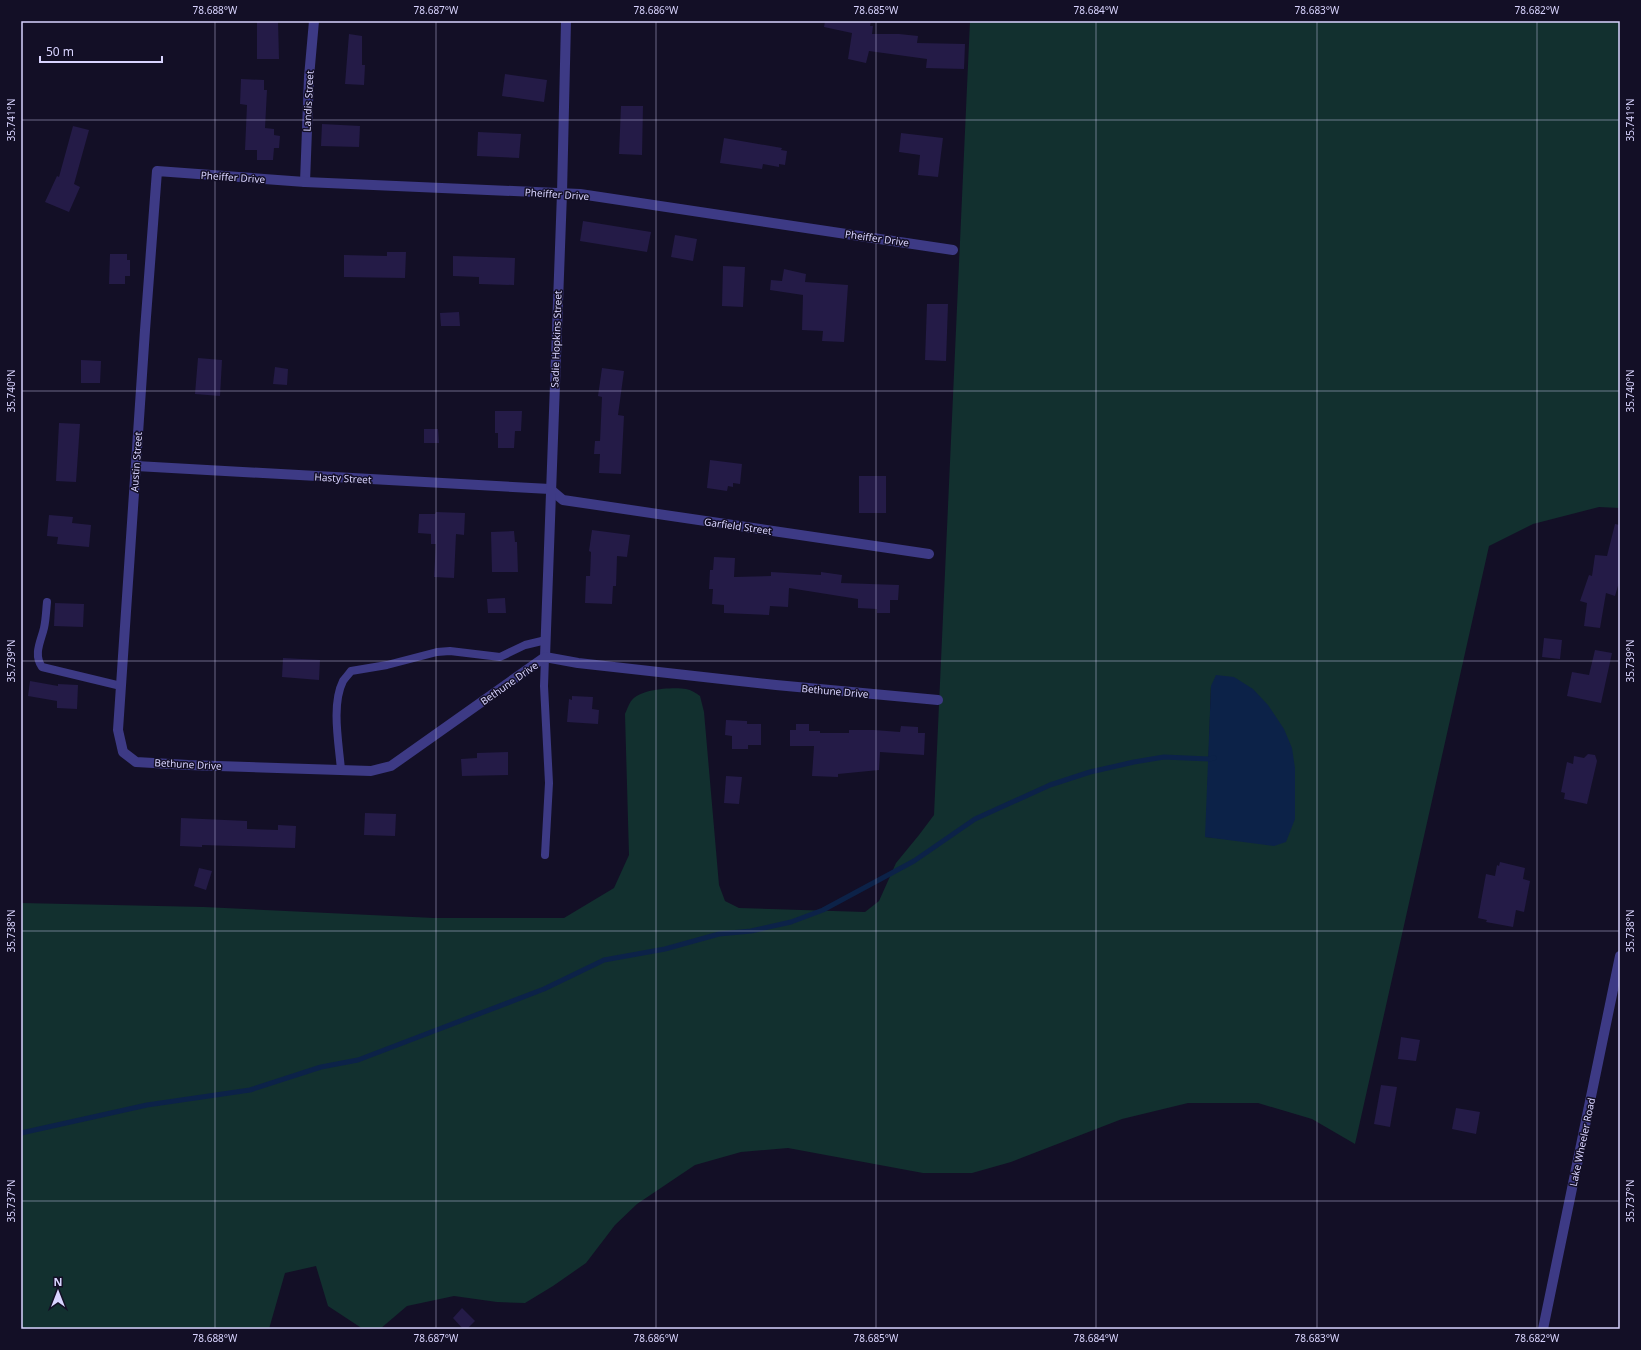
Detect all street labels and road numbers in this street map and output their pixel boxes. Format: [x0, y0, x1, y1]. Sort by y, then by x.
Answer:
street label: Landis Street [299, 70, 317, 132]
street label: Pheiffer Drive [200, 168, 266, 186]
street label: Pheiffer Drive [524, 185, 590, 203]
street label: Pheiffer Drive [844, 227, 910, 249]
street label: Sadie Hopkins Street [547, 290, 565, 388]
street label: Austin Street [127, 431, 145, 493]
street label: Hasty Street [314, 470, 372, 487]
street label: Garfield Street [703, 514, 773, 538]
street label: Bethune Drive [477, 658, 541, 708]
street label: Bethune Drive [801, 681, 869, 701]
street label: Bethune Drive [154, 755, 222, 773]
street label: Lake Wheeler Road [1566, 1096, 1598, 1188]

